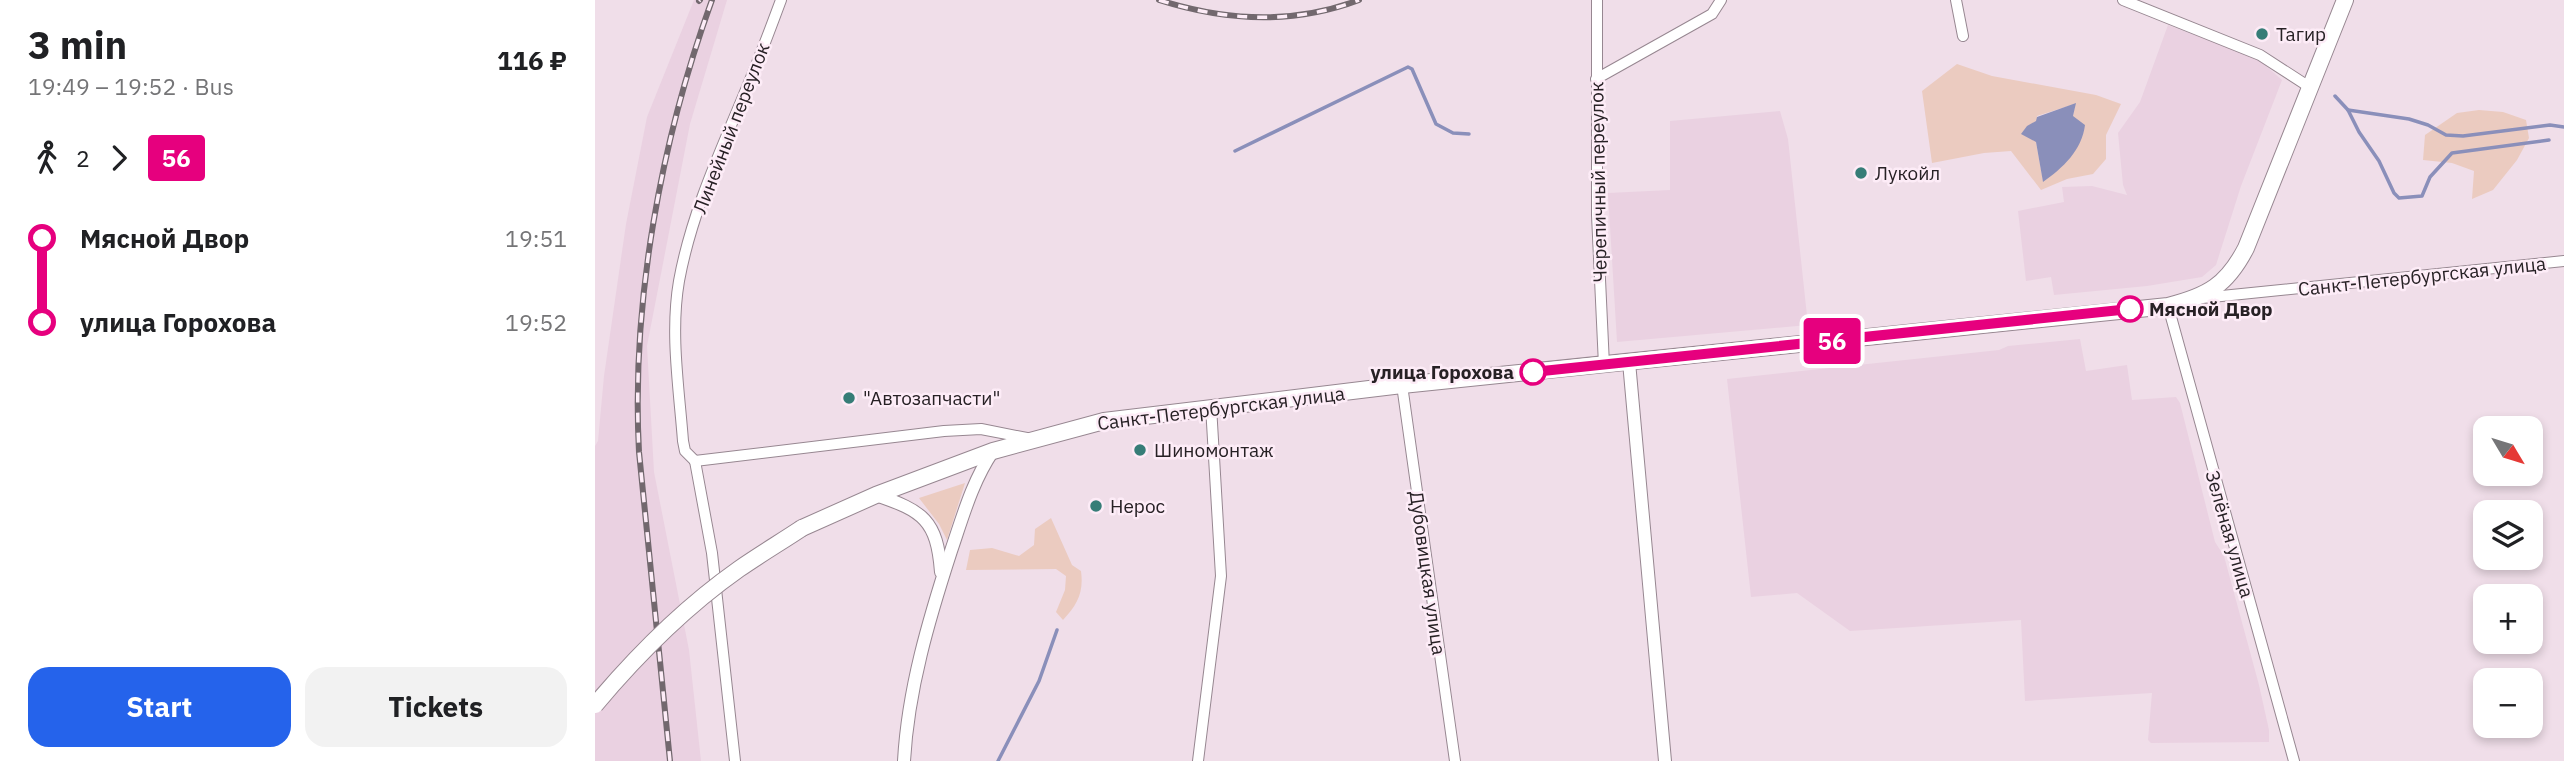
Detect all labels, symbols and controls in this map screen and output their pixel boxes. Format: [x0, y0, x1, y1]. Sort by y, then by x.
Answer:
text: 3 min [28, 20, 127, 69]
place label: Тагир [2276, 22, 2326, 46]
marker: Тагир [2254, 26, 2270, 42]
street label: Линейный переулок [687, 39, 775, 217]
text: 116 ₽ [497, 43, 567, 77]
text: 19:49 – 19:52 · Bus [28, 71, 234, 101]
street label: Черепичный переулок [1584, 81, 1612, 283]
icon: walk [28, 139, 66, 177]
icon: forward [100, 139, 138, 177]
text: 56 [162, 142, 191, 174]
text: 2 [76, 143, 90, 173]
place label: Лукойл [1875, 161, 1940, 185]
marker: Лукойл [1853, 165, 1869, 181]
text: Мясной Двор [80, 221, 249, 255]
text: 19:51 [505, 223, 567, 253]
street label: Санкт-Петербургская улица [2297, 251, 2547, 301]
marker: Мясной Двор [2117, 296, 2143, 322]
place label: Мясной Двор [2149, 297, 2273, 321]
text: улица Горохова [80, 305, 276, 339]
text: 19:52 [505, 307, 567, 337]
line badge: 56 [1801, 318, 1863, 364]
text: 56 [1818, 325, 1846, 357]
marker: улица Горохова [1520, 359, 1546, 385]
place label: улица Горохова [1371, 360, 1514, 384]
street label: Санкт-Петербургская улица [1096, 381, 1346, 435]
place label: "Автозапчасти" [863, 386, 1000, 410]
marker: "Автозапчасти" [841, 390, 857, 406]
north arrow [2473, 416, 2543, 486]
map controls [2473, 416, 2543, 738]
place label: Шиномонтаж [1154, 438, 1274, 462]
marker: Шиномонтаж [1132, 442, 1148, 458]
street label: Зелёная улица [2200, 468, 2260, 600]
street label: Дубовицкая улица [1405, 489, 1451, 657]
place label: Нерос [1110, 494, 1166, 518]
marker: Нерос [1088, 498, 1104, 514]
button: layers [2473, 500, 2543, 570]
button: + [2473, 584, 2543, 654]
button: Start [28, 667, 291, 747]
button: Tickets [305, 667, 567, 747]
button: − [2473, 668, 2543, 738]

